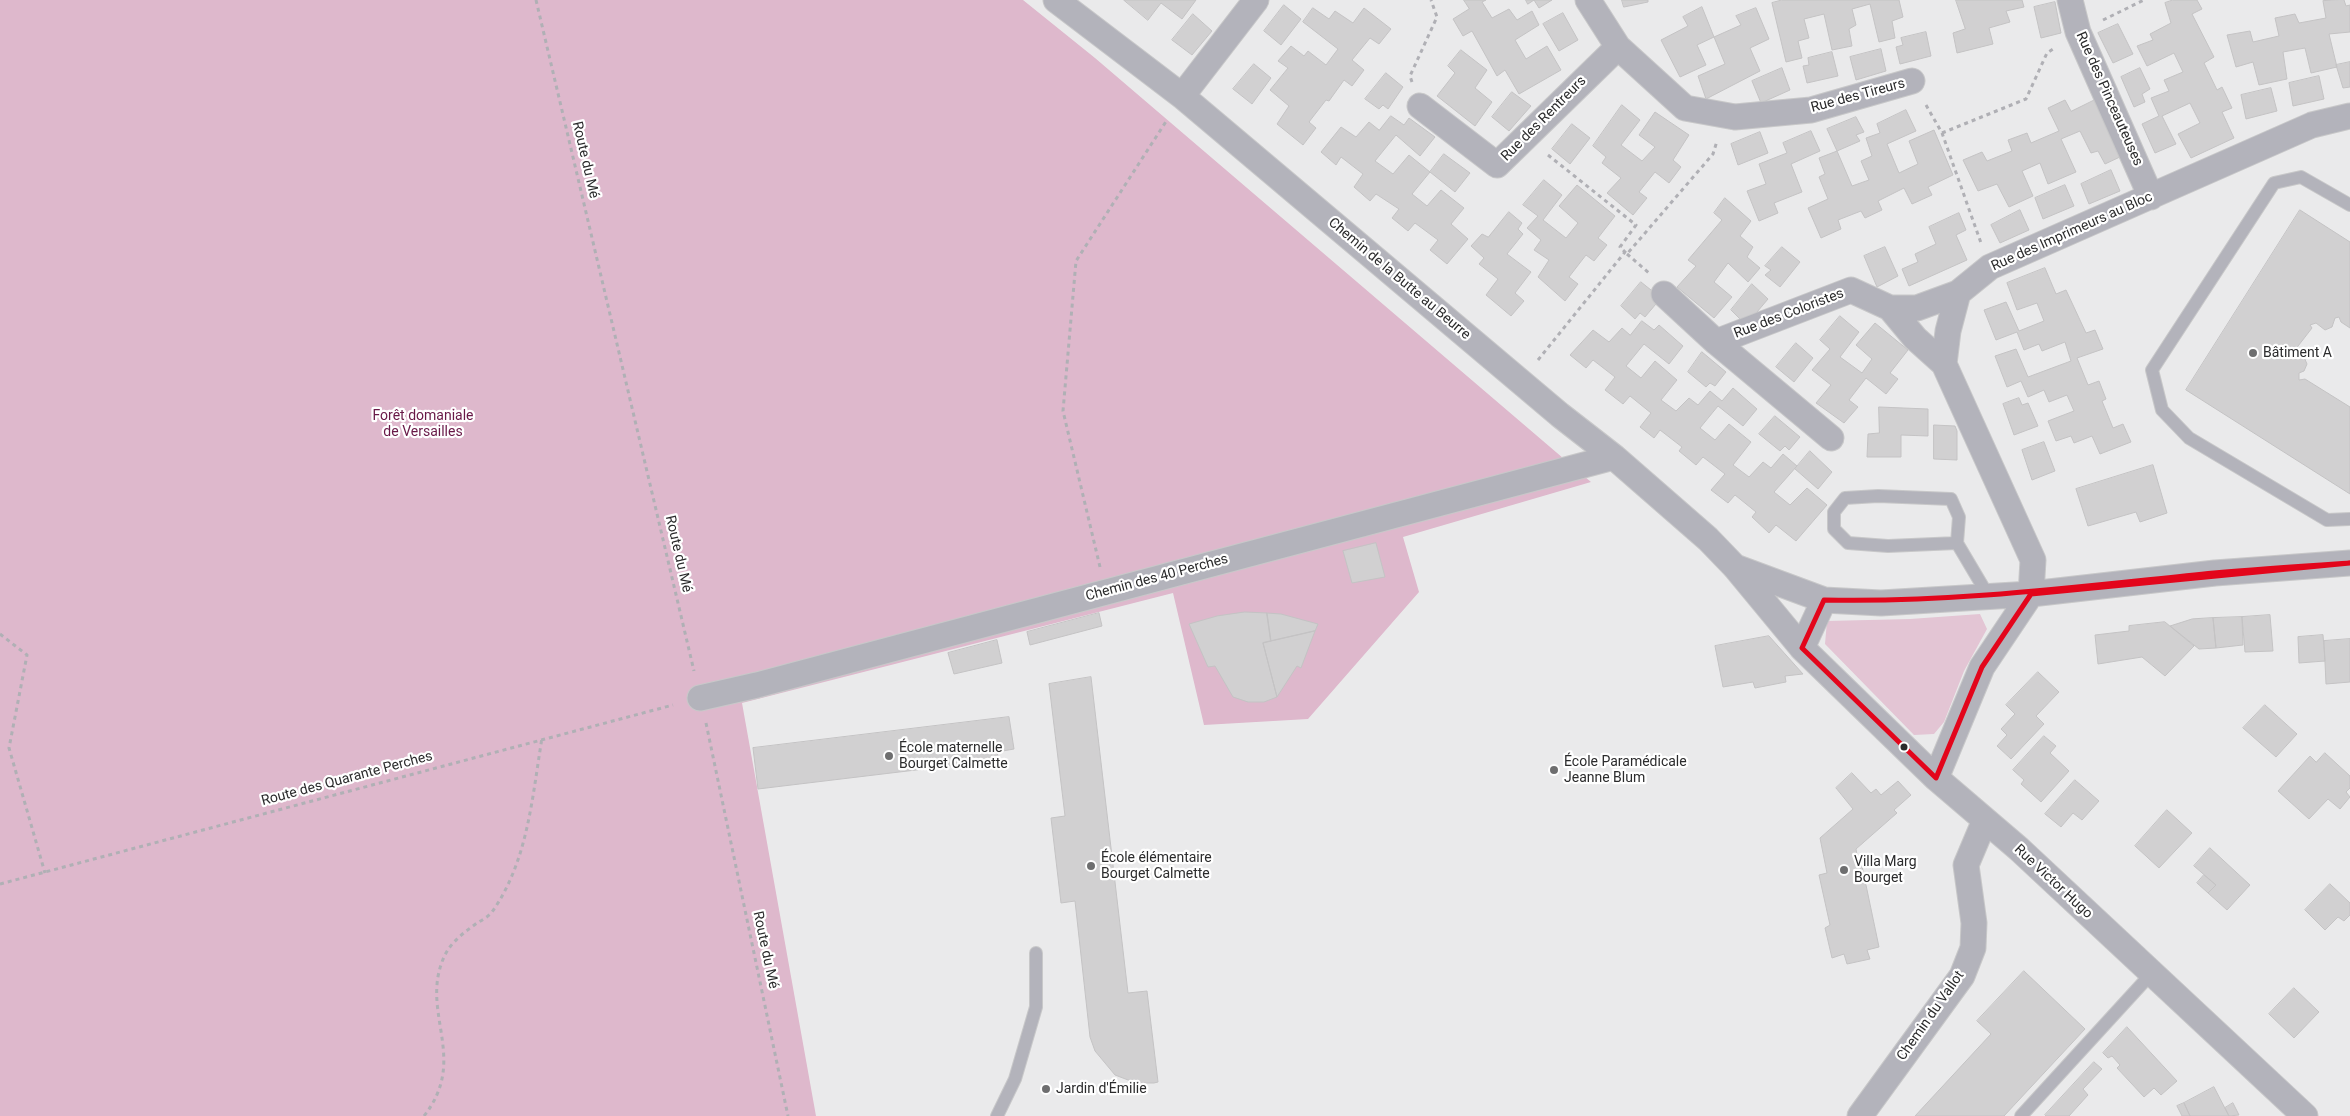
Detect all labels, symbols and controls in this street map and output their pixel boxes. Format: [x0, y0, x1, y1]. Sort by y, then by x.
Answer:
street label: Rue des Pinceauteuses [2072, 29, 2146, 169]
street label: Rue des Rentreurs [1498, 73, 1590, 165]
street label: Rue des Tireurs [1809, 75, 1907, 117]
street label: Route du Mé [568, 120, 602, 200]
street label: Rue des Imprimeurs au Bloc [1989, 189, 2155, 275]
street label: Chemin de la Butte au Beurre [1325, 215, 1473, 343]
street label: Rue des Coloristes [1732, 285, 1846, 343]
place label: Bâtiment A [2263, 345, 2332, 361]
marker: Bâtiment A [2247, 347, 2259, 359]
park label: Forêt domaniale de Versailles [372, 408, 474, 441]
street label: Route du Mé [661, 514, 695, 594]
street label: Chemin des 40 Perches [1084, 551, 1230, 605]
place label: École maternelle Bourget Calmette [899, 740, 1008, 772]
unlabelled marker [1899, 742, 1909, 752]
street label: Route des Quarante Perches [260, 748, 434, 810]
marker: École maternelle Bourget Calmette [883, 750, 895, 762]
place label: École Paramédicale Jeanne Blum [1564, 754, 1687, 786]
marker: École Paramédicale Jeanne Blum [1548, 764, 1560, 776]
street label: Rue Victor Hugo [2010, 841, 2096, 923]
place label: École élémentaire Bourget Calmette [1101, 850, 1212, 882]
place label: Villa Marg Bourget [1854, 854, 1917, 886]
marker: École élémentaire Bourget Calmette [1085, 860, 1097, 872]
marker: Villa Marg Bourget [1838, 864, 1850, 876]
street label: Route du Mé [749, 910, 781, 990]
street label: Chemin du Vallot [1894, 968, 1968, 1064]
place label: Jardin d'Émilie [1056, 1081, 1147, 1097]
marker: Jardin d'Émilie [1040, 1083, 1052, 1095]

